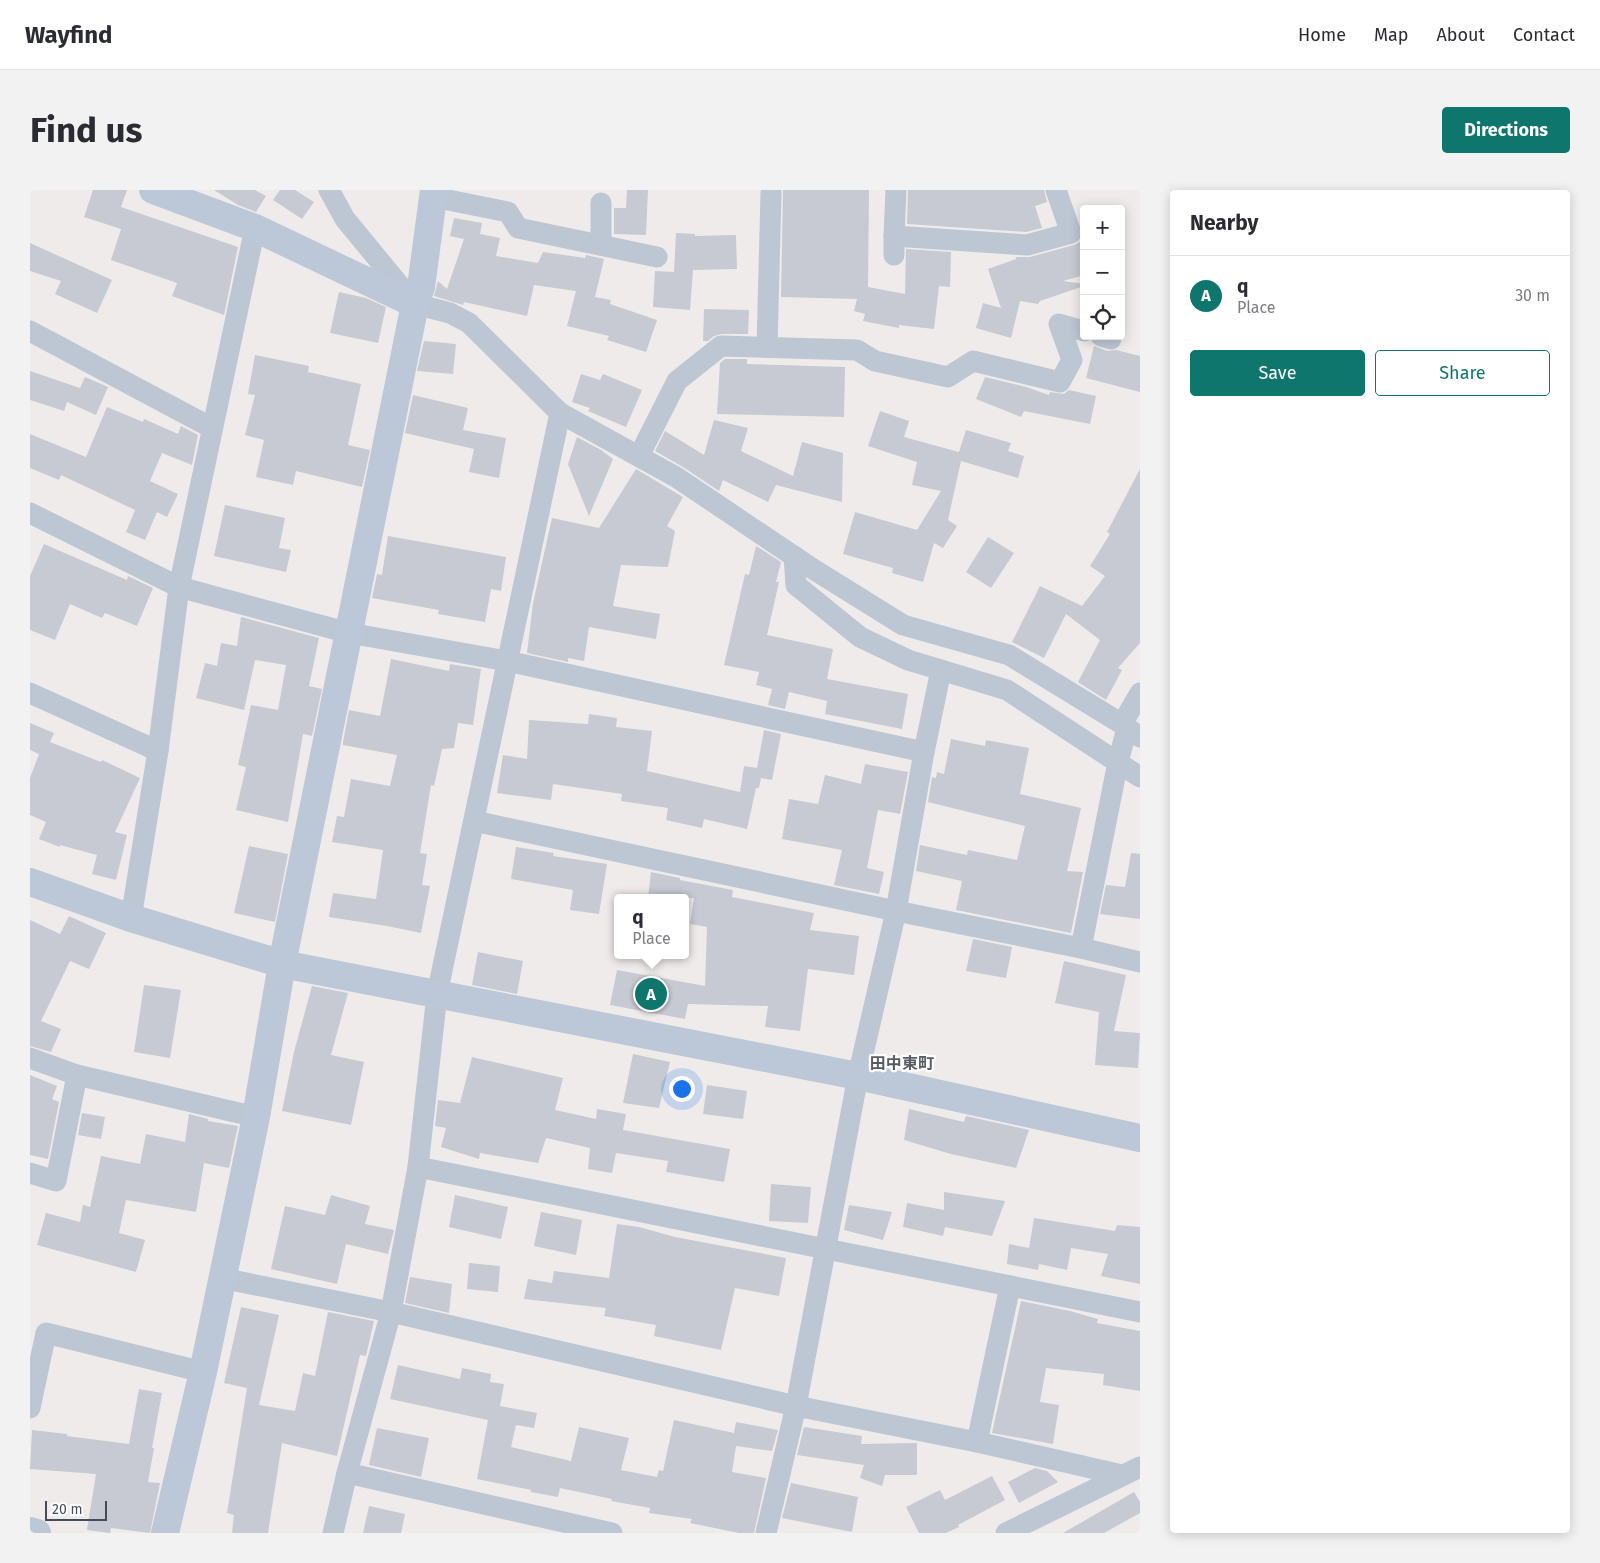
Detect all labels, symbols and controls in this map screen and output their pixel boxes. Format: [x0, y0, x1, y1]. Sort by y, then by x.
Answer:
text: Wayfind [25, 21, 112, 49]
text: Home [1298, 24, 1346, 46]
text: Map [1374, 24, 1408, 46]
text: About [1436, 24, 1485, 46]
text: Contact [1513, 24, 1575, 46]
button: Directions [1442, 107, 1570, 153]
text: Find us [30, 109, 142, 151]
map controls [1080, 205, 1125, 340]
button: + [1080, 205, 1125, 250]
text: Nearby [1190, 210, 1258, 236]
button: − [1080, 250, 1125, 295]
text: q [1237, 275, 1248, 298]
text: A [1201, 286, 1211, 305]
text: 30 m [1515, 286, 1550, 305]
button: locate [1080, 295, 1125, 340]
text: Place [1237, 298, 1276, 317]
button: Save [1190, 350, 1365, 396]
button: Share [1375, 350, 1550, 396]
popup [614, 894, 689, 959]
text: q [632, 906, 644, 929]
text: Place [632, 929, 671, 948]
pin: A [635, 975, 667, 1013]
district label: 田中東町 [870, 1054, 934, 1073]
your location [669, 1076, 695, 1102]
scale bar [45, 1498, 108, 1521]
text: 20 m [52, 1501, 82, 1518]

